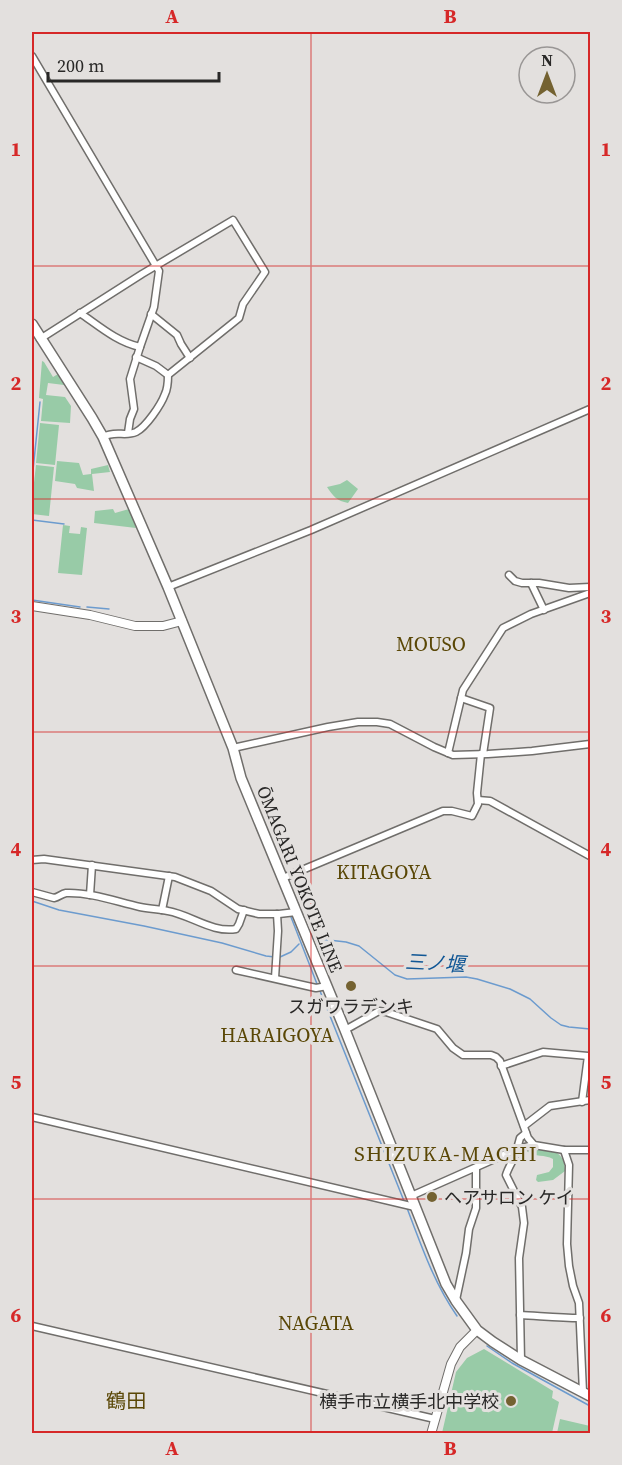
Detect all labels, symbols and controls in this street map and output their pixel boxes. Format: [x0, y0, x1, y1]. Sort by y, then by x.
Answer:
text: A [165, 2, 179, 30]
text: B [443, 2, 457, 30]
scale bar [48, 45, 219, 83]
north arrow [517, 45, 577, 105]
text: N [541, 49, 553, 71]
text: 200 m [57, 53, 104, 78]
text: 1 [11, 135, 21, 163]
text: 1 [601, 135, 611, 163]
text: 2 [11, 369, 22, 397]
text: 2 [601, 369, 612, 397]
text: 3 [11, 602, 22, 630]
text: 3 [601, 602, 612, 630]
district label: MOUSO [396, 630, 466, 658]
street label: ŌMAGARI YOKOTE LINE [251, 782, 349, 976]
text: 4 [11, 835, 22, 863]
text: 4 [601, 835, 612, 863]
district label: KITAGOYA [336, 858, 432, 886]
water label: 三ノ堰 [404, 947, 470, 979]
marker: スガワラデンキ [344, 979, 358, 993]
place label: スガワラデンキ [288, 994, 414, 1019]
district label: HARAIGOYA [220, 1021, 334, 1049]
text: 5 [11, 1068, 22, 1096]
text: 5 [601, 1068, 612, 1096]
district label: SHIZUKA-MACHI [354, 1139, 538, 1168]
place label: ヘアサロン ケイ [444, 1185, 574, 1210]
marker: ヘアサロン ケイ [425, 1190, 439, 1204]
text: 6 [11, 1301, 22, 1329]
text: 6 [601, 1301, 612, 1329]
district label: NAGATA [278, 1309, 355, 1337]
district label: 鶴田 [106, 1387, 146, 1415]
place label: 横手市立横手北中学校 [319, 1389, 499, 1414]
marker: 横手市立横手北中学校 [504, 1394, 518, 1408]
text: A [165, 1434, 179, 1462]
text: B [443, 1434, 457, 1462]

